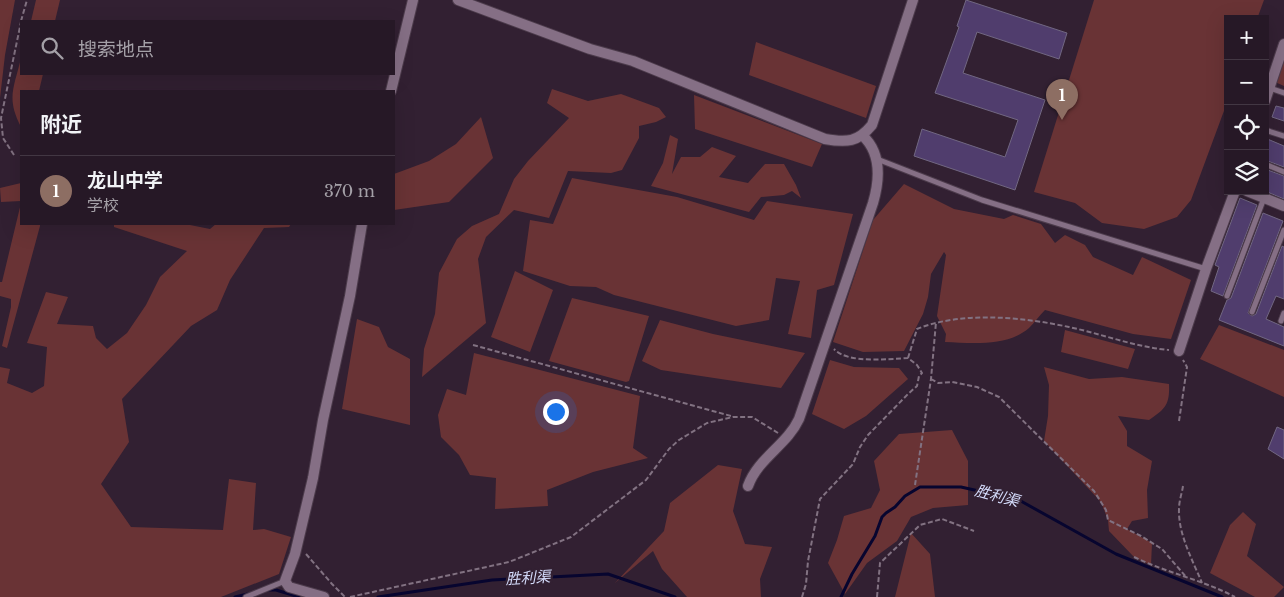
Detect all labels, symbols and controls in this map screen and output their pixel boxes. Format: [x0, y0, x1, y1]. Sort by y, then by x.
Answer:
map controls [1224, 15, 1269, 195]
button: + [1224, 15, 1269, 60]
search box [20, 20, 395, 75]
icon: search [38, 34, 66, 62]
text: 搜索地点 [78, 38, 154, 61]
button: − [1224, 60, 1269, 105]
pin: 1 [1046, 79, 1078, 120]
button: locate [1224, 105, 1269, 150]
text: 附近 [40, 112, 82, 138]
button: layers [1224, 150, 1269, 195]
text: 龙山中学 [87, 169, 163, 192]
text: 1 [53, 181, 59, 201]
text: 370 m [324, 181, 375, 201]
text: 学校 [87, 195, 119, 215]
your location [543, 399, 569, 425]
water label: 胜利渠 [973, 481, 1023, 511]
water label: 胜利渠 [505, 567, 553, 588]

